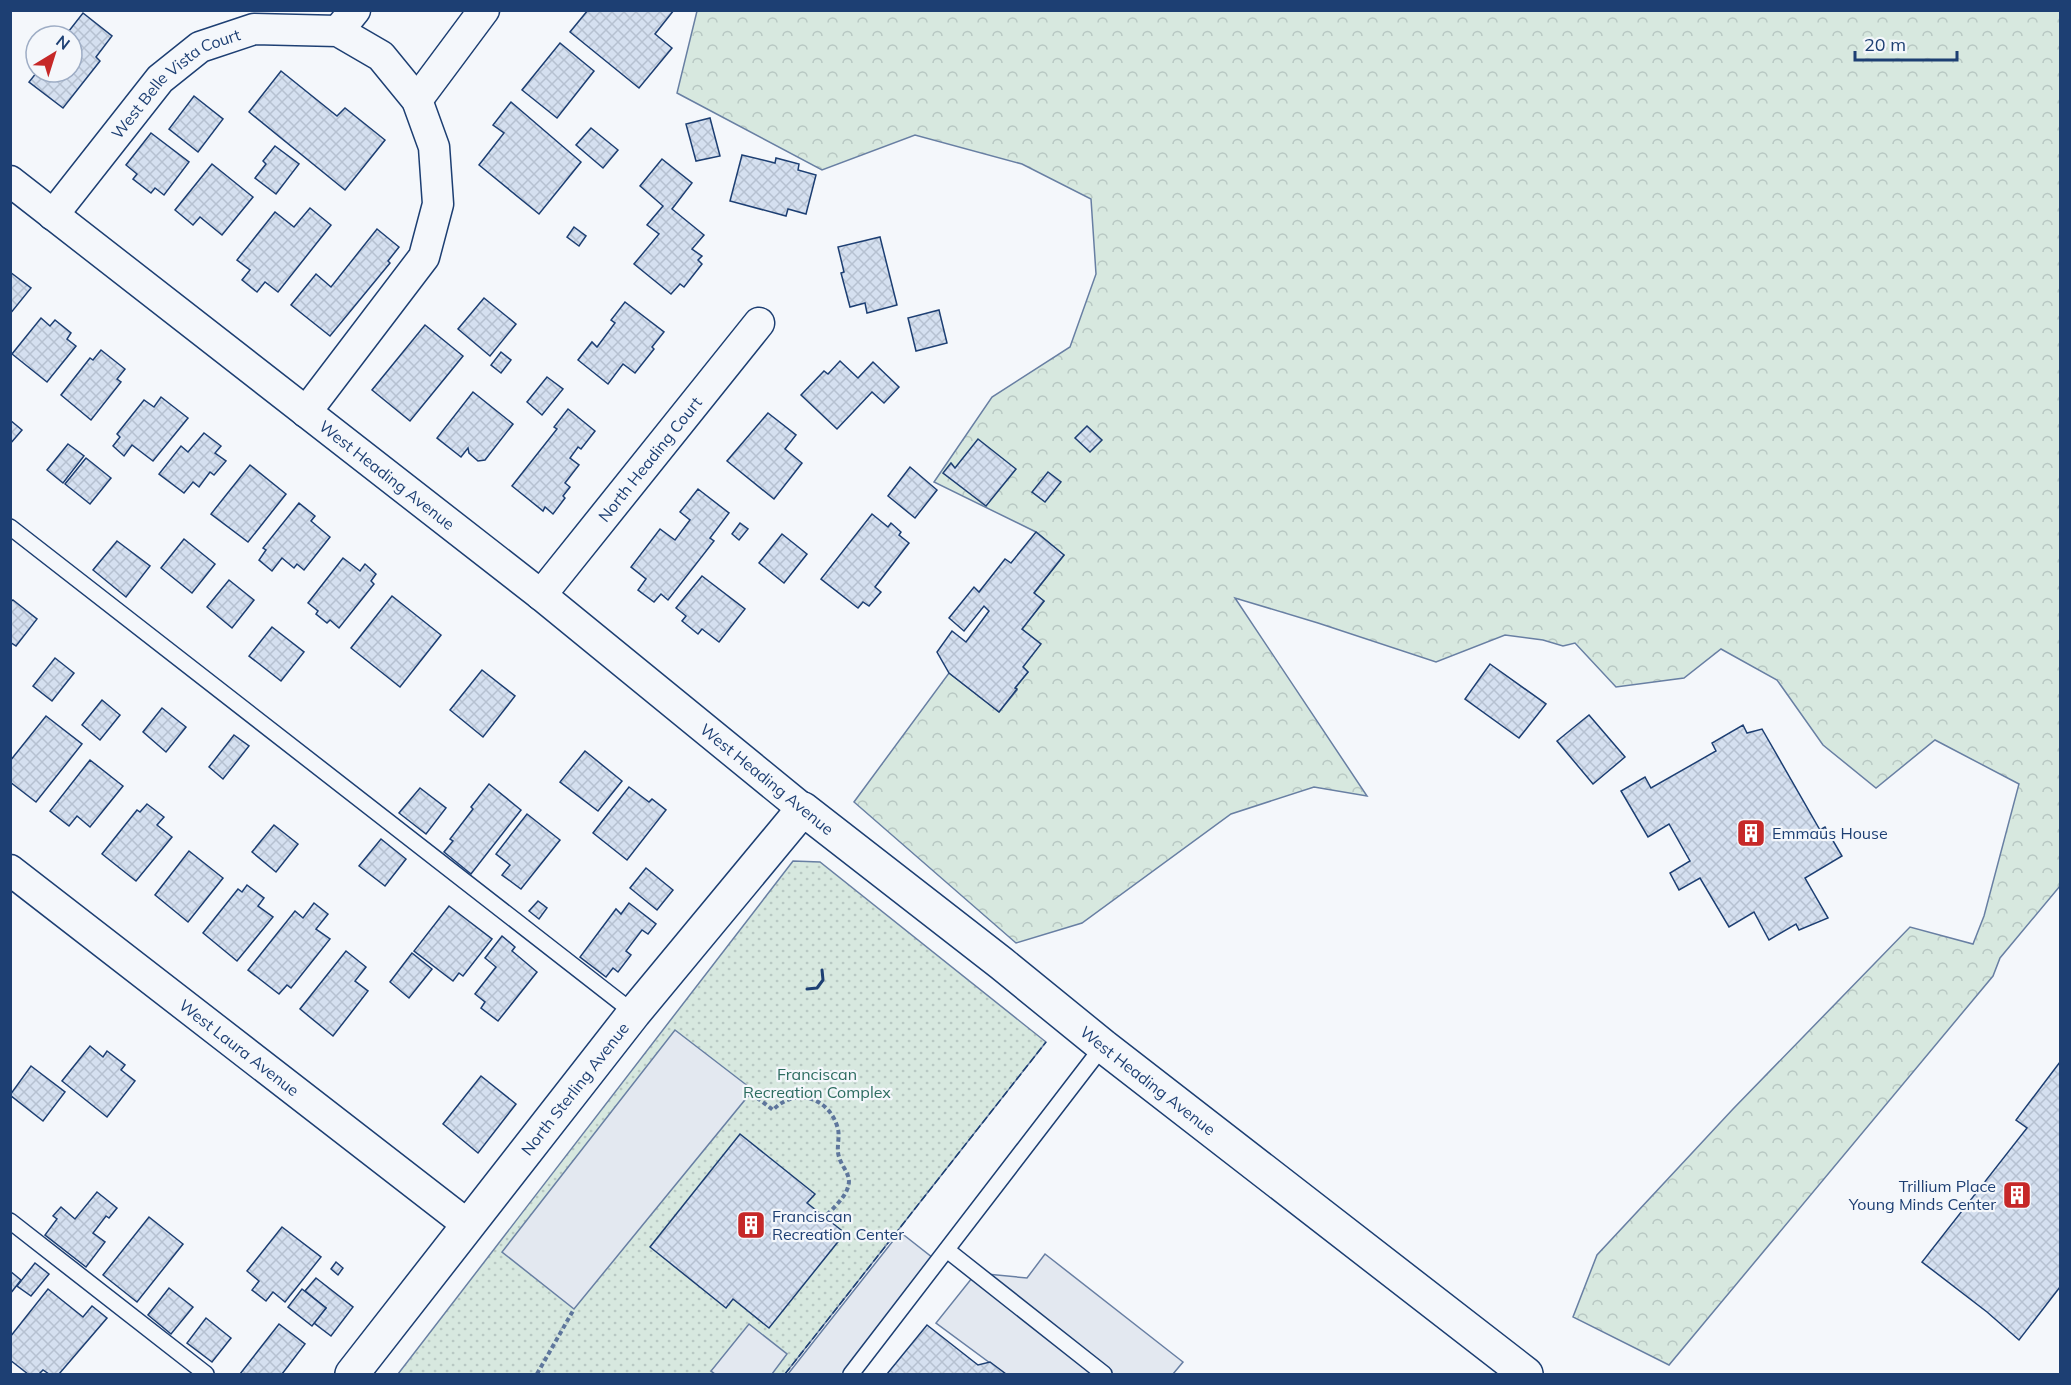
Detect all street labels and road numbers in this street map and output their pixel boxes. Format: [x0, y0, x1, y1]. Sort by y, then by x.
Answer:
street label: West Belle Vista Court [107, 24, 243, 143]
street label: North Heading Court [594, 392, 706, 526]
street label: West Heading Avenue [315, 416, 459, 534]
street label: West Heading Avenue [696, 719, 838, 839]
street label: West Laura Avenue [175, 995, 303, 1100]
street label: North Sterling Avenue [517, 1018, 633, 1159]
street label: West Heading Avenue [1076, 1022, 1220, 1140]

